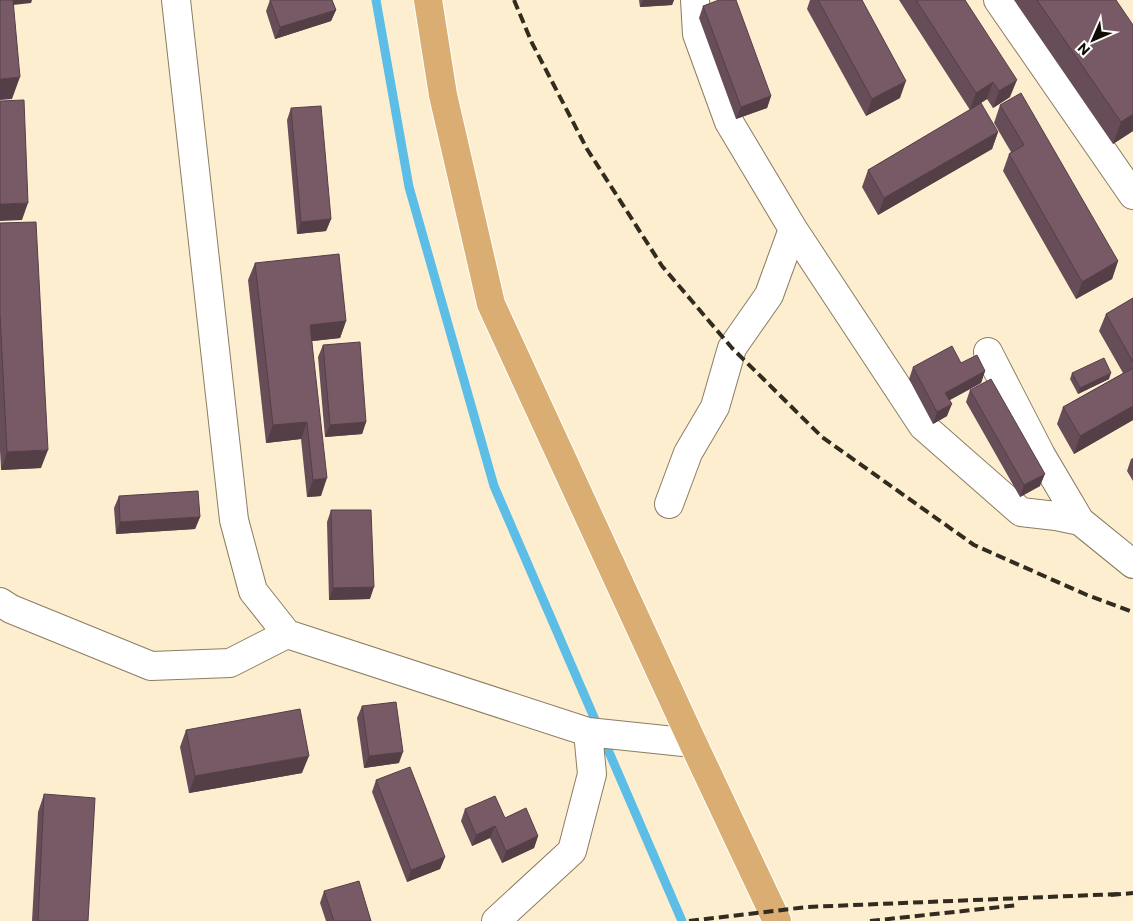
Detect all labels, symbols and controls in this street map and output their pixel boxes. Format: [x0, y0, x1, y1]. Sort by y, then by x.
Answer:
north arrow [1068, 15, 1118, 65]
text: N [1074, 40, 1093, 59]

